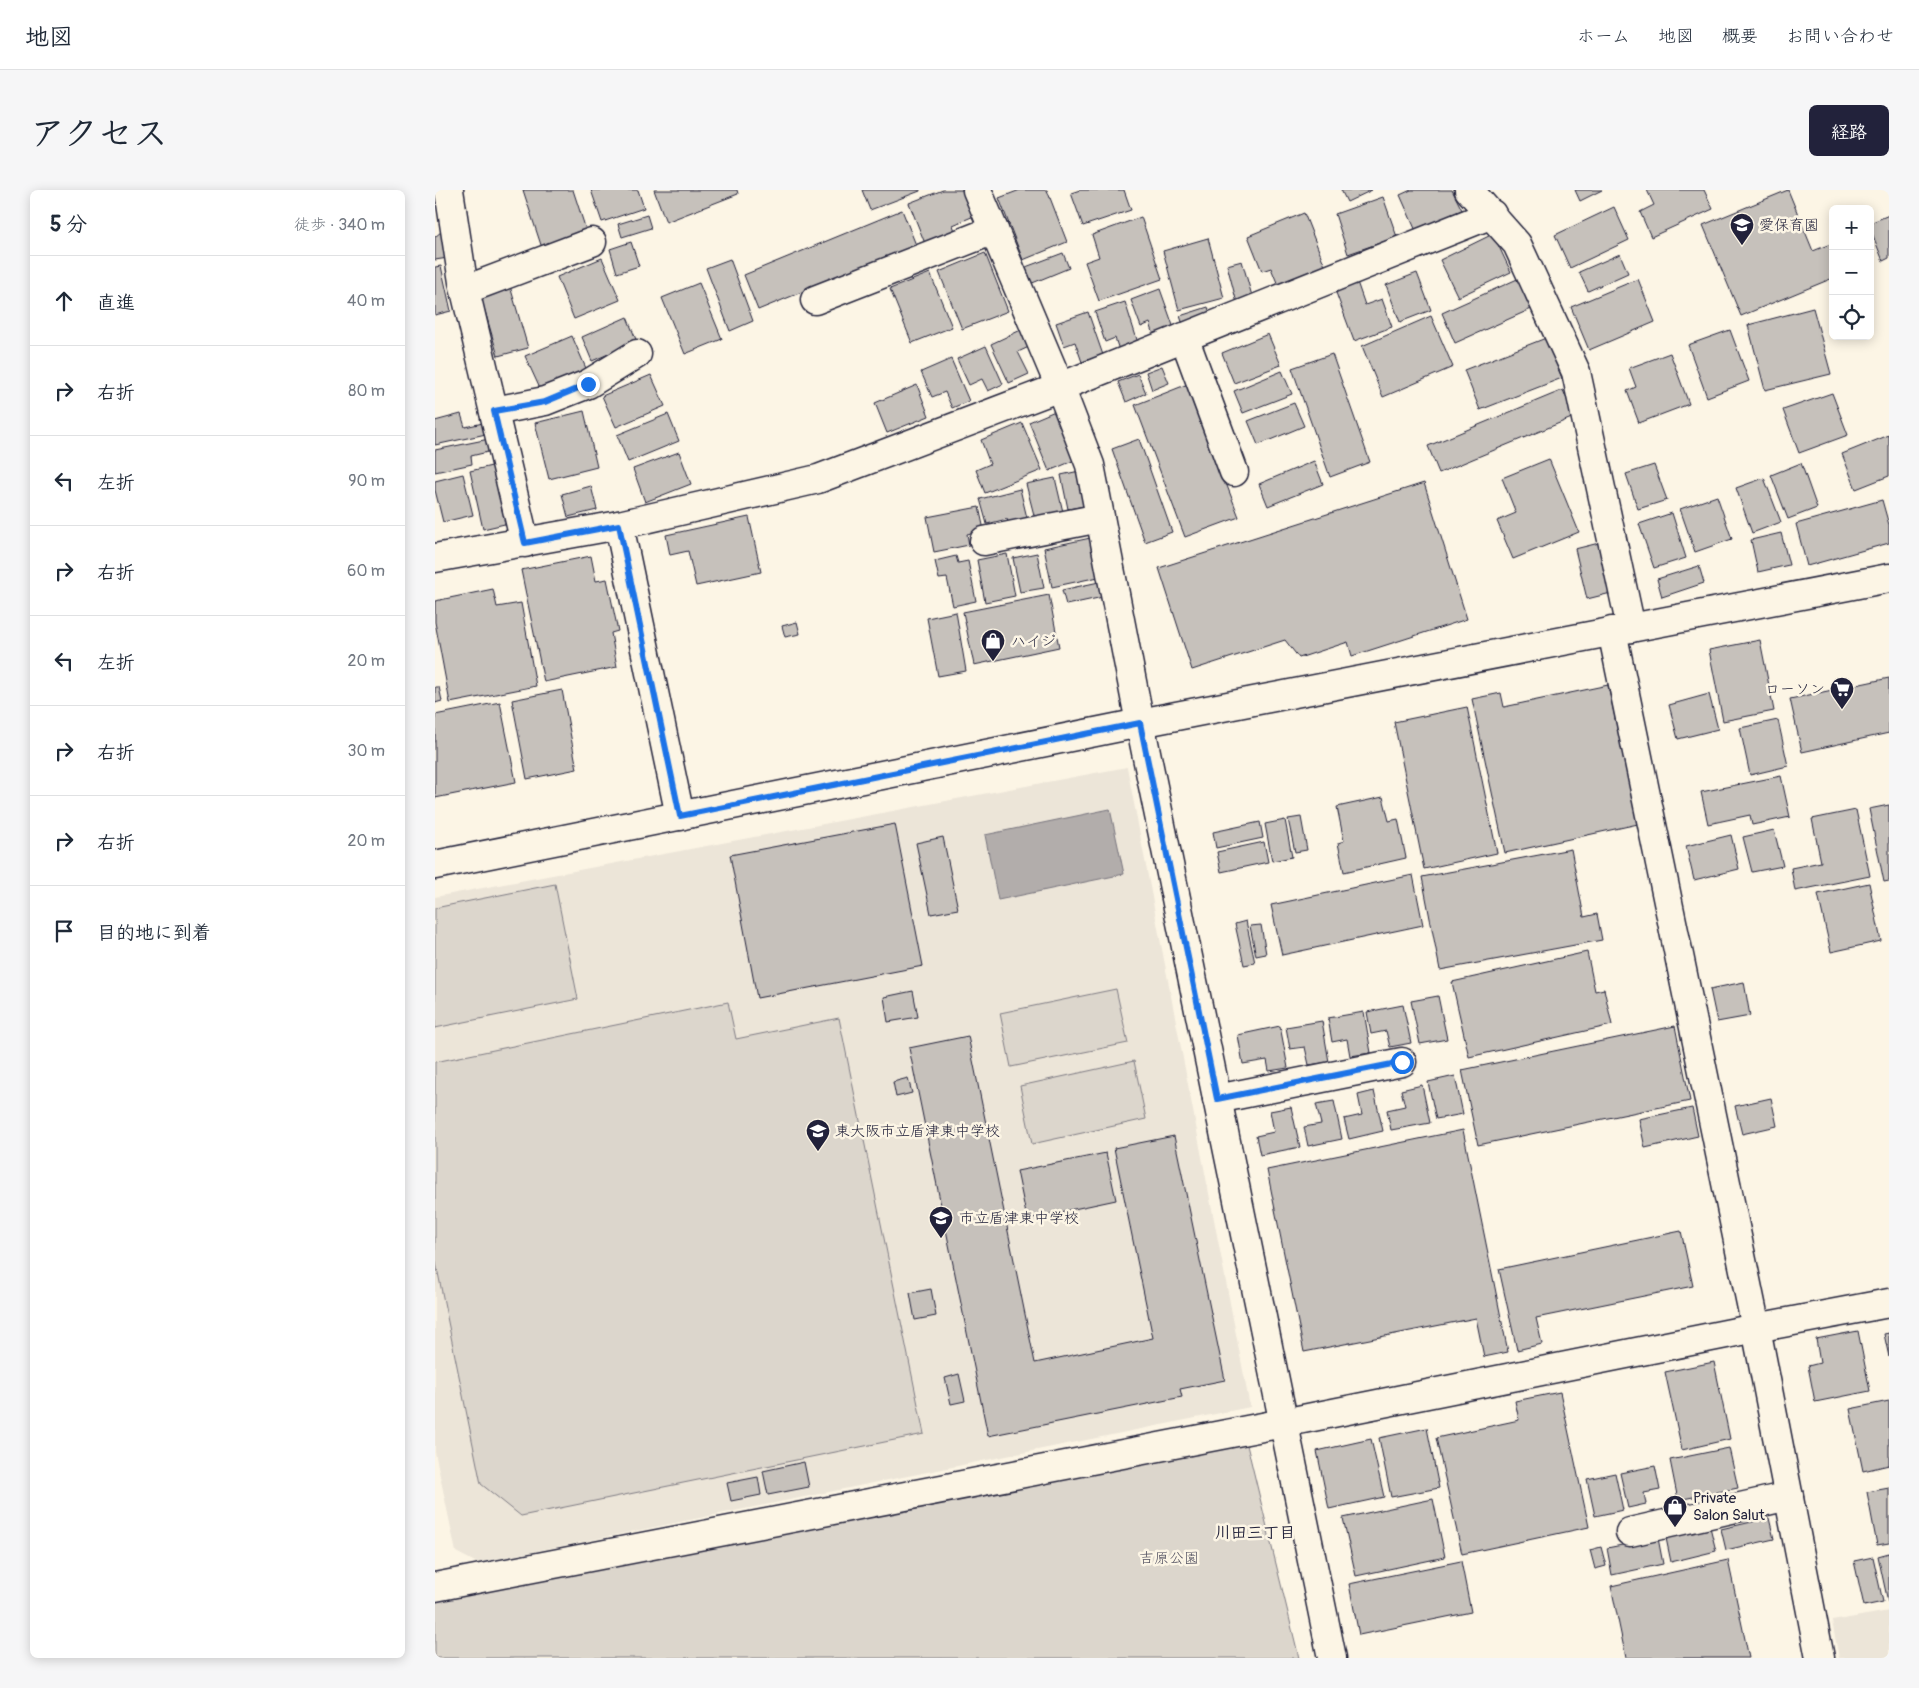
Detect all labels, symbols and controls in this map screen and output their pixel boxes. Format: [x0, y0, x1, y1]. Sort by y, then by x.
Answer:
text: 地図 [25, 23, 73, 52]
text: ホーム [1577, 25, 1630, 48]
text: 地図 [1658, 25, 1694, 48]
text: 概要 [1722, 25, 1758, 48]
text: お問い合わせ [1786, 25, 1894, 48]
button: 経路 [1809, 105, 1889, 156]
text: アクセス [30, 112, 168, 156]
map controls [1829, 205, 1874, 340]
button: + [1829, 205, 1874, 250]
text: 5 分 [50, 211, 87, 238]
school or university icon: 愛保育園 [1729, 212, 1755, 246]
text: 徒歩 · 340 m [294, 215, 385, 235]
place label: 愛保育園 [1759, 216, 1819, 235]
button: − [1829, 250, 1874, 295]
icon: ahead [50, 287, 78, 315]
text: 直進 [97, 291, 135, 315]
text: 40 m [347, 291, 385, 311]
button: locate [1829, 295, 1874, 340]
route end [577, 373, 600, 396]
icon: right [50, 377, 78, 405]
text: 右折 [97, 381, 135, 405]
text: 80 m [348, 381, 385, 401]
icon: left [50, 467, 78, 495]
text: 左折 [97, 471, 135, 495]
text: 90 m [348, 471, 385, 491]
icon: right [50, 557, 78, 585]
text: 右折 [97, 561, 135, 585]
text: 60 m [347, 561, 385, 581]
shop icon: ハイジ [980, 628, 1006, 662]
place label: ハイジ [1011, 632, 1056, 651]
icon: left [50, 647, 78, 675]
text: 左折 [97, 651, 135, 675]
text: 20 m [347, 651, 385, 671]
supermarket icon: ローソン [1829, 676, 1855, 710]
place label: ローソン [1765, 680, 1825, 699]
icon: right [50, 737, 78, 765]
text: 右折 [97, 741, 135, 765]
text: 30 m [347, 741, 385, 761]
icon: right [50, 827, 78, 855]
text: 右折 [97, 831, 135, 855]
text: 20 m [347, 831, 385, 851]
icon: arrive [50, 917, 78, 945]
text: 目的地に到着 [97, 921, 211, 945]
route start [1391, 1051, 1414, 1074]
school or university icon: 東大阪市立盾津東中学校 [805, 1118, 831, 1152]
place label: 東大阪市立盾津東中学校 [835, 1122, 1000, 1141]
school or university icon: 市立盾津東中学校 [928, 1205, 954, 1239]
place label: 市立盾津東中学校 [959, 1209, 1079, 1228]
place label: Private Salon Salut [1693, 1489, 1766, 1525]
shop icon: Private Salon Salut [1662, 1494, 1688, 1528]
district label: 川田三丁目 [1215, 1523, 1295, 1543]
park label: 吉原公園 [1139, 1549, 1199, 1568]

